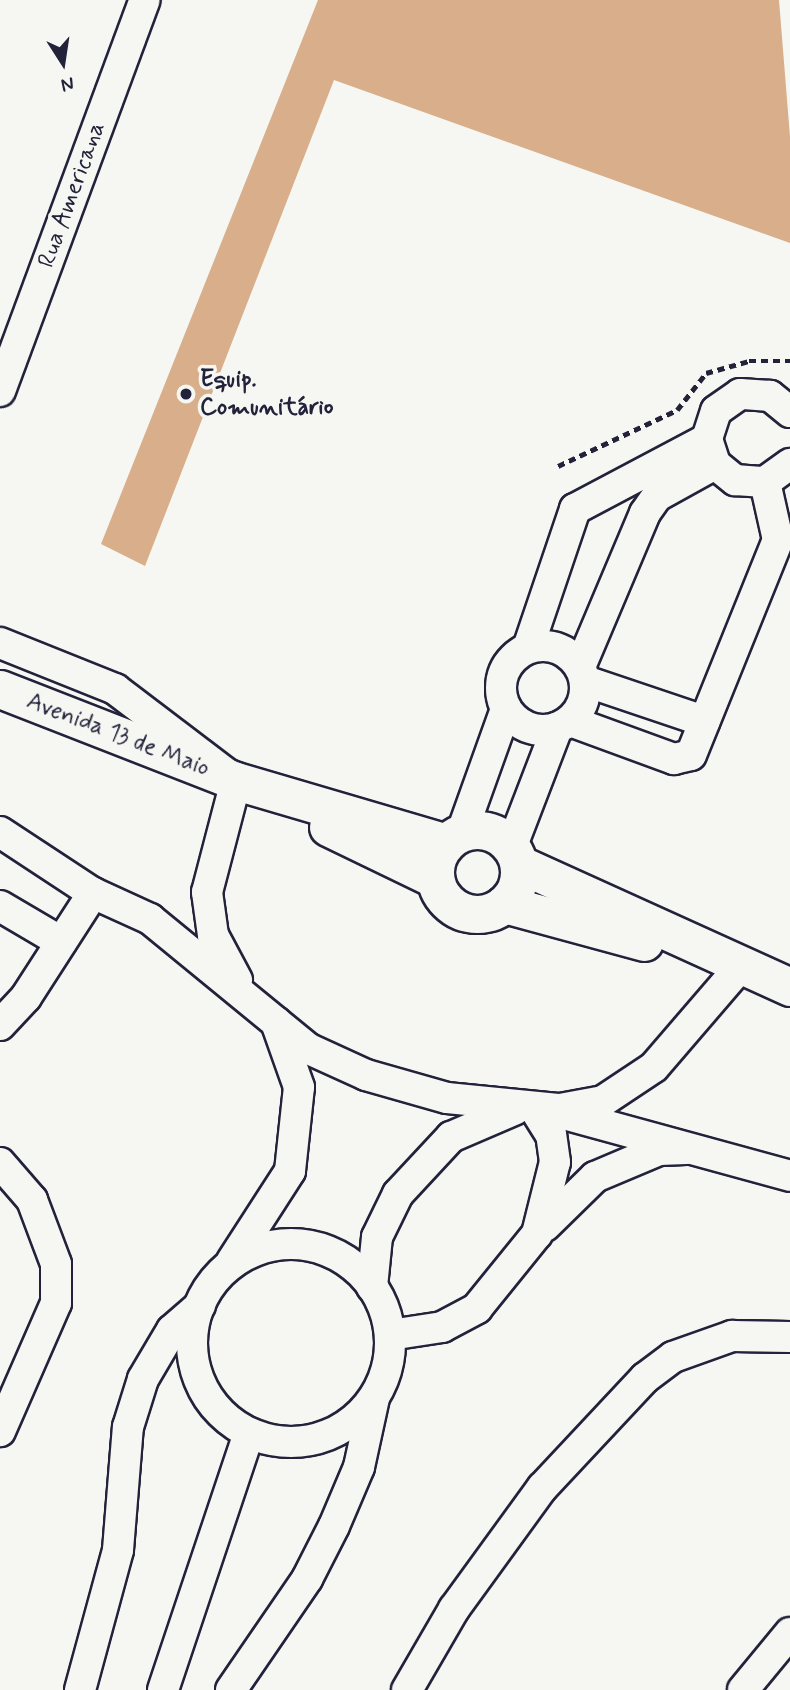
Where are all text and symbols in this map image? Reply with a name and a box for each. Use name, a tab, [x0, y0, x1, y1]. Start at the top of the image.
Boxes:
north arrow	[28, 28, 98, 98]
text: N	[59, 70, 76, 98]
street label: Rua Americana	[33, 120, 111, 270]
place label: Equip. Comunitário	[200, 366, 333, 422]
marker: Equip. Comunitário	[178, 386, 194, 402]
street label: Avenida 13 de Maio	[23, 687, 213, 783]

